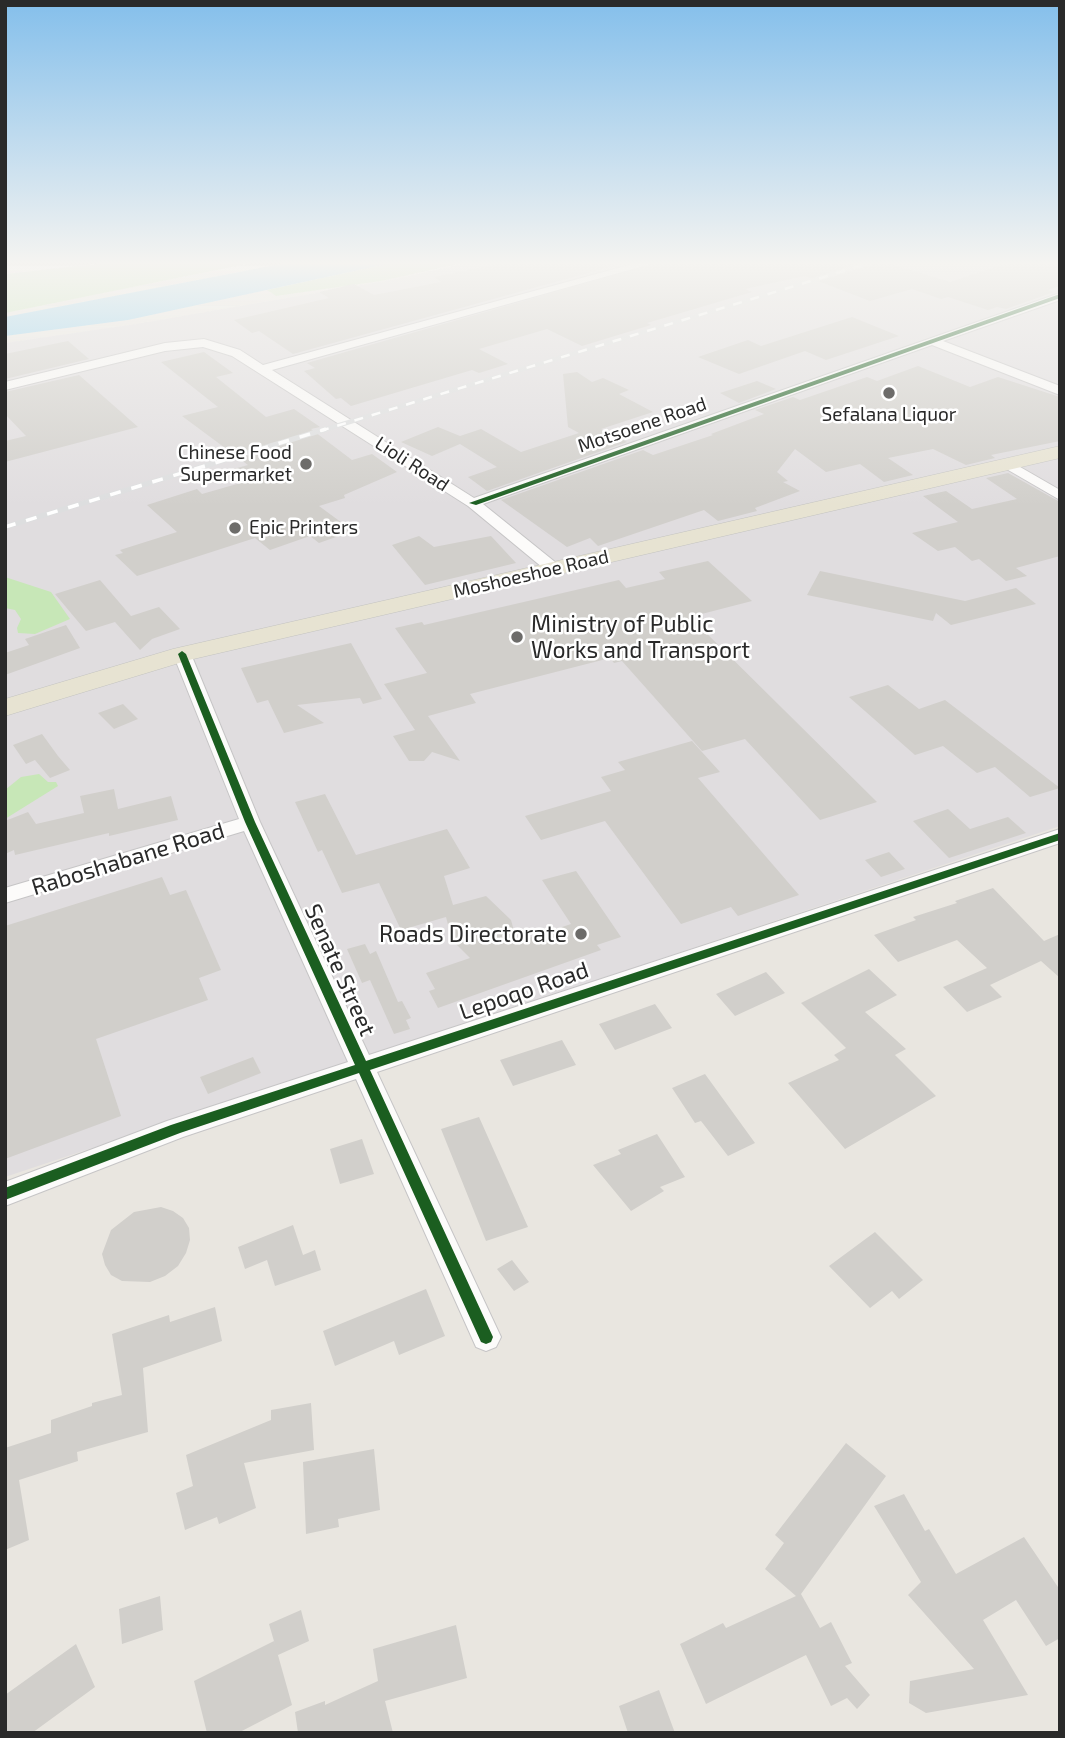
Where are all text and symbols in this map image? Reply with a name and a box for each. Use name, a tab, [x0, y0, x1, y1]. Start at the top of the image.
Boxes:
marker: Sefalana Liquor	[881, 385, 897, 401]
street label: Motsoene Road	[575, 392, 709, 458]
place label: Sefalana Liquor	[822, 404, 956, 426]
street label: Lioli Road	[371, 432, 453, 496]
place label: Chinese Food Supermarket	[178, 442, 292, 486]
marker: Chinese Food Supermarket	[298, 456, 314, 472]
place label: Epic Printers	[249, 517, 358, 539]
marker: Epic Printers	[227, 520, 243, 536]
street label: Moshoeshoe Road	[451, 545, 611, 603]
place label: Ministry of Public Works and Transport	[531, 610, 750, 664]
marker: Ministry of Public Works and Transport	[509, 629, 525, 645]
street label: Raboshabane Road	[28, 817, 228, 901]
street label: Senate Street	[299, 900, 381, 1040]
place label: Roads Directorate	[379, 920, 567, 948]
marker: Roads Directorate	[573, 926, 589, 942]
street label: Lepoqo Road	[456, 956, 592, 1026]

